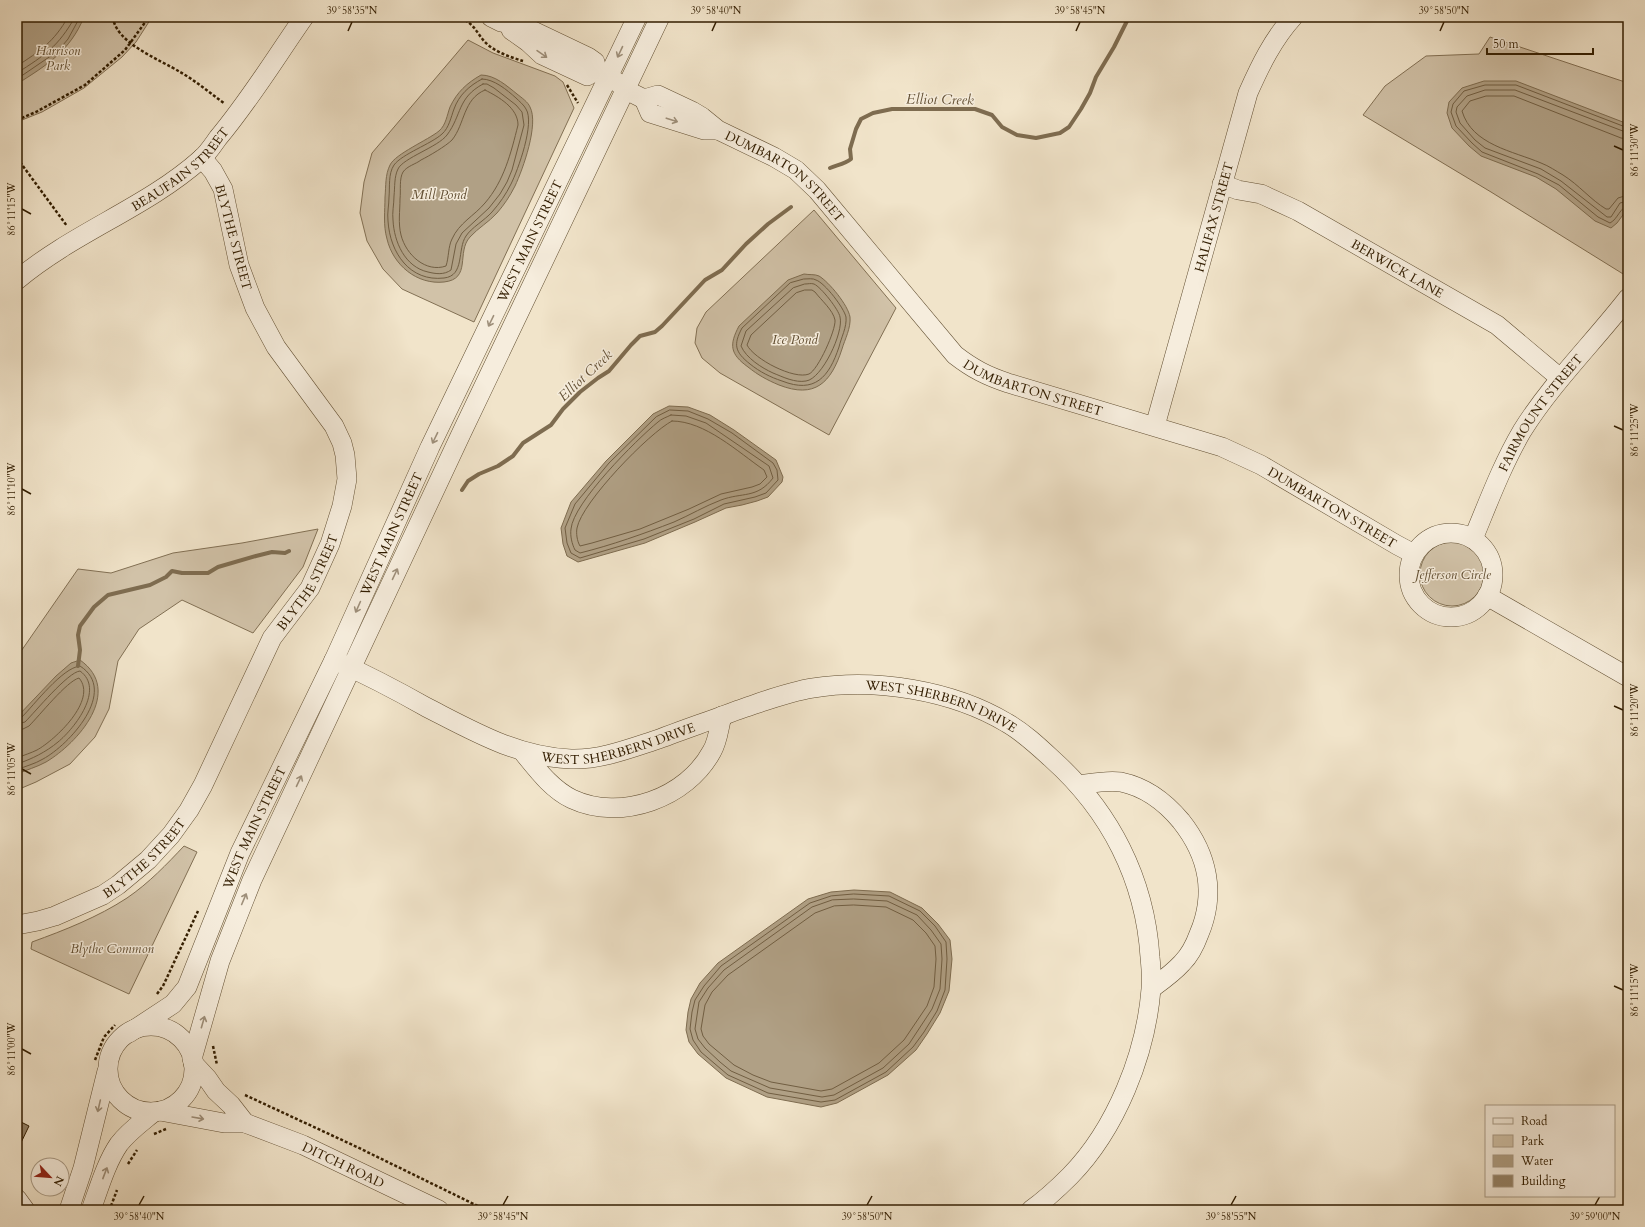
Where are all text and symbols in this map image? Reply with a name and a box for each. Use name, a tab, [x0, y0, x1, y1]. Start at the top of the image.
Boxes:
text: 39°58'35"N	[327, 4, 378, 18]
text: 39°58'40"N	[691, 4, 742, 18]
text: 39°58'45"N	[1055, 4, 1106, 18]
text: 39°58'50"N	[1419, 4, 1470, 18]
scale bar	[1487, 30, 1593, 56]
text: 50 m	[1493, 36, 1520, 52]
park label: Harrison Park	[36, 42, 81, 75]
one-way arrow	[616, 46, 623, 58]
one-way arrow	[537, 50, 548, 58]
water label: Elliot Creek	[906, 89, 974, 110]
one-way arrow	[666, 117, 679, 124]
text: 86°11'30"W	[1628, 122, 1642, 177]
street label: BEAUFAIN STREET	[128, 123, 234, 216]
street label: DUMBARTON STREET	[722, 127, 848, 227]
street label: HALIFAX STREET	[1190, 160, 1238, 274]
street label: WEST MAIN STREET	[493, 177, 567, 306]
text: 86°11'15"W	[5, 181, 19, 236]
street label: BLYTHE STREET	[210, 182, 256, 293]
water label: Mill Pond	[411, 185, 468, 204]
street label: BERWICK LANE	[1348, 235, 1447, 303]
one-way arrow	[487, 315, 494, 327]
water label: Ice Pond	[772, 330, 819, 349]
water label: Elliot Creek	[554, 345, 617, 405]
street label: FAIRMOUNT STREET	[1495, 350, 1588, 475]
street label: DUMBARTON STREET	[960, 356, 1105, 421]
text: 86°11'25"W	[1628, 402, 1642, 457]
one-way arrow	[431, 432, 438, 444]
text: 86°11'10"W	[5, 461, 19, 516]
street label: DUMBARTON STREET	[1264, 463, 1400, 553]
street label: WEST MAIN STREET	[356, 469, 428, 599]
street label: BLYTHE STREET	[273, 532, 343, 634]
park label: Jefferson Circle	[1412, 566, 1492, 584]
one-way arrow	[392, 569, 399, 581]
one-way arrow	[354, 601, 361, 613]
street label: WEST SHERBERN DRIVE	[864, 677, 1020, 737]
text: 86°11'20"W	[1628, 682, 1642, 737]
street label: WEST SHERBERN DRIVE	[539, 718, 698, 769]
text: 86°11'05"W	[5, 741, 19, 796]
street label: WEST MAIN STREET	[218, 763, 291, 892]
one-way arrow	[296, 775, 303, 787]
street label: BLYTHE STREET	[99, 815, 190, 903]
one-way arrow	[240, 893, 248, 905]
park label: Blythe Common	[70, 940, 154, 958]
text: 86°11'15"W	[1628, 962, 1642, 1017]
one-way arrow	[199, 1016, 207, 1029]
text: 86°11'00"W	[5, 1021, 19, 1076]
one-way arrow	[95, 1099, 103, 1112]
legend	[1485, 1105, 1615, 1197]
text: Road	[1521, 1113, 1548, 1129]
one-way arrow	[192, 1115, 205, 1123]
text: Park	[1521, 1133, 1545, 1149]
street label: DITCH ROAD	[299, 1138, 387, 1193]
text: Water	[1520, 1153, 1554, 1169]
north arrow	[30, 1157, 70, 1197]
one-way arrow	[102, 1167, 109, 1180]
text: Building	[1521, 1173, 1566, 1189]
text: N	[50, 1174, 67, 1189]
text: 39°58'40"N	[114, 1210, 165, 1224]
text: 39°58'45"N	[478, 1210, 529, 1224]
text: 39°58'50"N	[842, 1210, 893, 1224]
text: 39°58'55"N	[1206, 1210, 1257, 1224]
text: 39°59'00"N	[1570, 1210, 1621, 1224]

